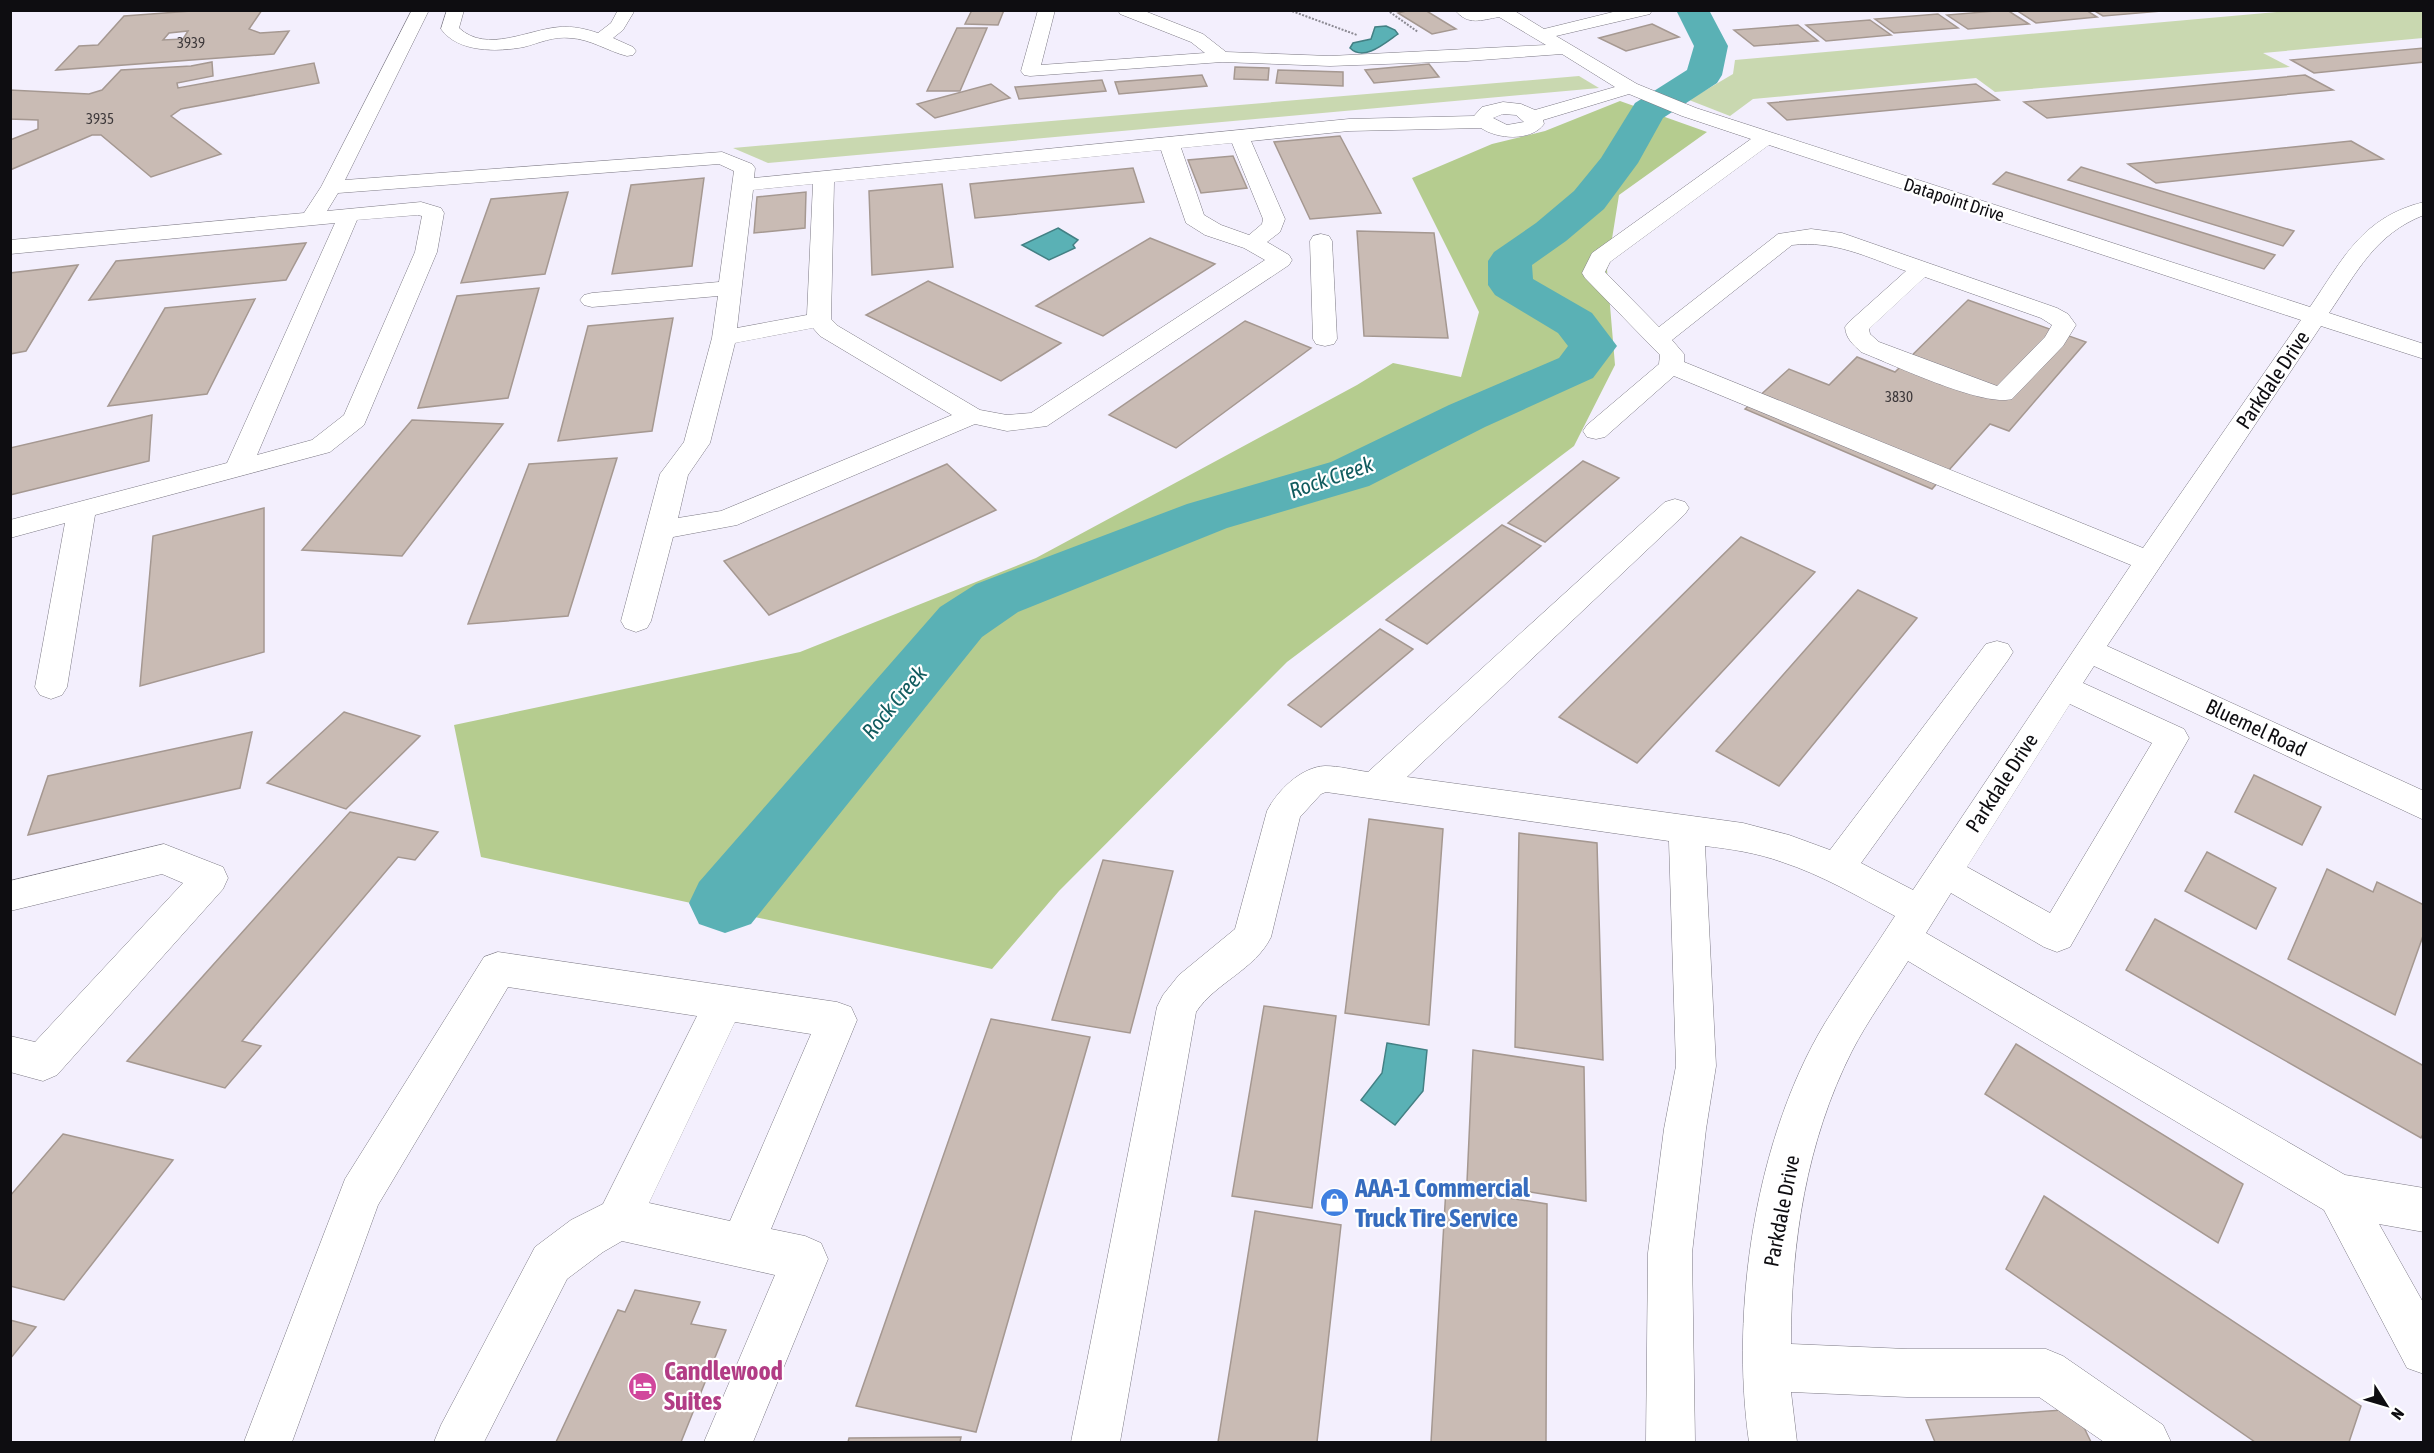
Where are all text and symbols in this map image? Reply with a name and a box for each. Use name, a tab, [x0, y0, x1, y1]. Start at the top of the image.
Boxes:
house number: 3939	[177, 34, 205, 51]
house number: 3935	[86, 110, 114, 127]
street label: Datapoint Drive	[1901, 173, 2007, 226]
street label: Parkdale Drive	[2231, 326, 2314, 433]
house number: 3830	[1885, 388, 1913, 405]
water label: Rock Creek	[1286, 450, 1377, 503]
water label: Rock Creek	[856, 660, 932, 744]
street label: Bluemel Road	[2202, 693, 2311, 761]
street label: Parkdale Drive	[1960, 729, 2042, 836]
street label: Parkdale Drive	[1758, 1153, 1804, 1269]
place label: AAA-1 Commercial Truck Tire Service	[1354, 1173, 1531, 1233]
shop icon: AAA-1 Commercial Truck Tire Service	[1318, 1187, 1350, 1219]
place label: Candlewood Suites	[664, 1356, 783, 1416]
hotel icon: Candlewood Suites	[627, 1370, 659, 1402]
north arrow	[2356, 1375, 2416, 1435]
text: N	[2388, 1405, 2408, 1423]

